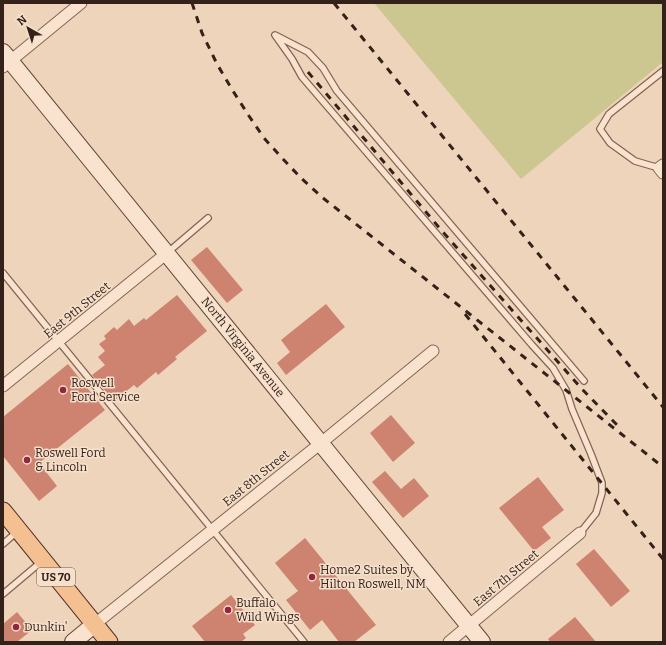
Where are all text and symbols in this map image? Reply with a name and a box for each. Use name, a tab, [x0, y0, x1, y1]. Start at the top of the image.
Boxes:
north arrow	[8, 8, 48, 48]
text: N	[15, 13, 30, 28]
street label: East 9th Street	[41, 279, 113, 341]
street label: North Virginia Avenue	[198, 294, 288, 400]
place label: Roswell Ford Service	[71, 376, 140, 404]
marker: Roswell Ford Service	[58, 385, 68, 395]
place label: Roswell Ford & Lincoln	[35, 446, 106, 474]
street label: East 8th Street	[220, 447, 293, 509]
marker: Roswell Ford & Lincoln	[22, 455, 32, 465]
street label: East 7th Street	[471, 546, 542, 609]
place label: Home2 Suites by Hilton Roswell, NM	[320, 563, 426, 591]
road number: US 70	[37, 568, 75, 586]
marker: Home2 Suites by Hilton Roswell, NM	[307, 572, 317, 582]
place label: Buffalo Wild Wings	[236, 596, 300, 624]
marker: Buffalo Wild Wings	[223, 605, 233, 615]
place label: Dunkin'	[24, 620, 67, 634]
marker: Dunkin'	[11, 622, 21, 632]

